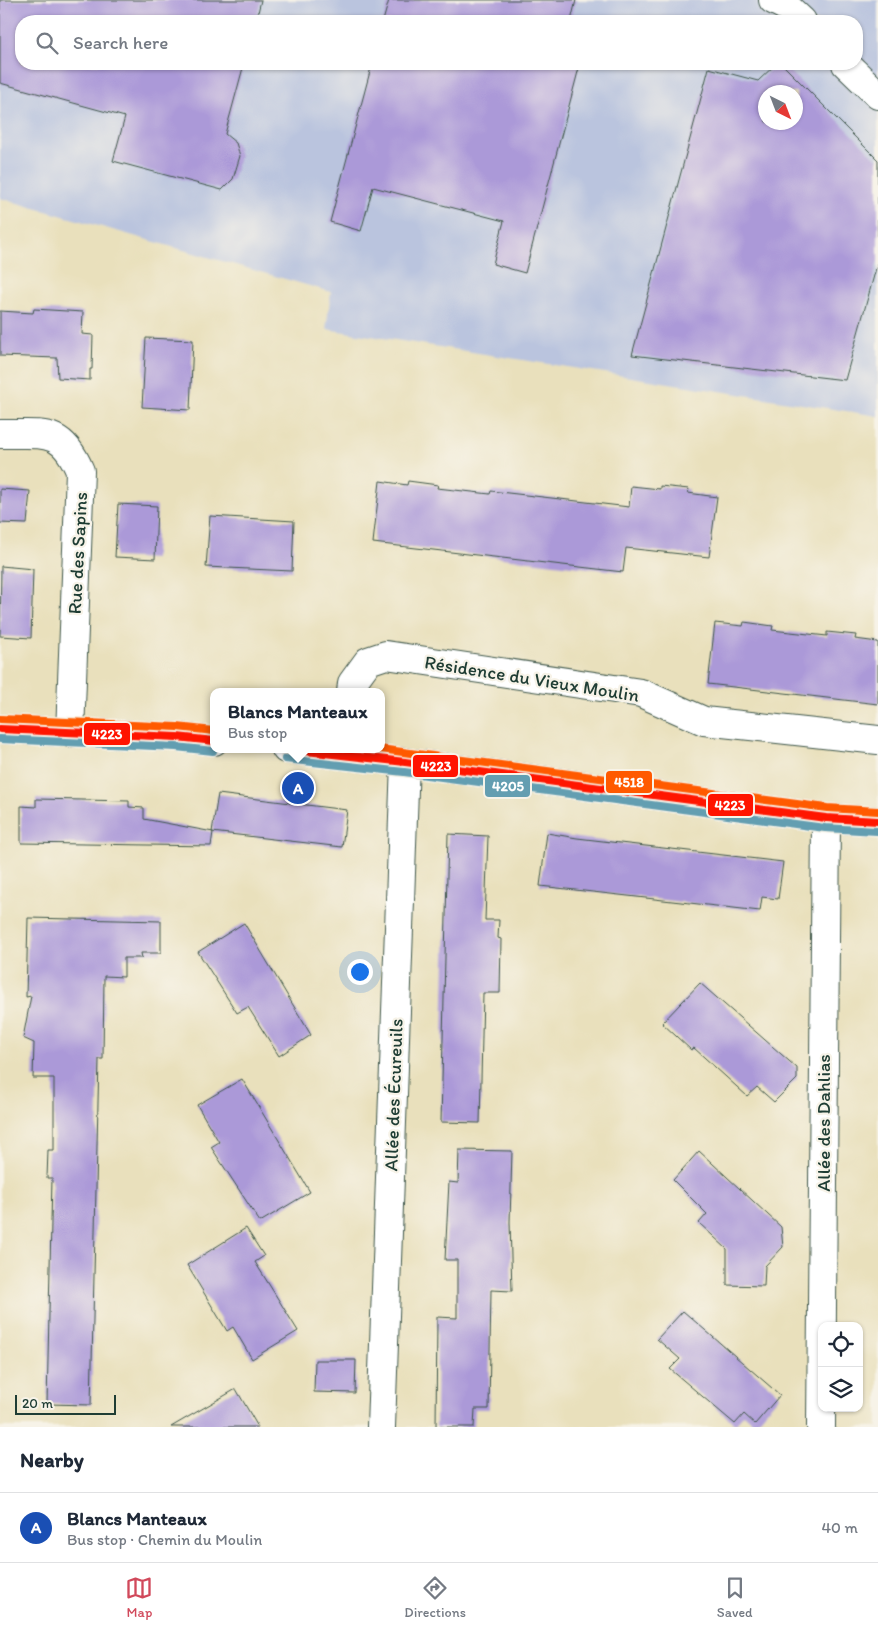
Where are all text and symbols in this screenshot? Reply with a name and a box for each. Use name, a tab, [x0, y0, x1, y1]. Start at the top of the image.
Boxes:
search box	[15, 15, 863, 70]
icon: search	[33, 29, 61, 57]
text: Search here	[73, 31, 168, 54]
north arrow	[758, 85, 803, 130]
street label: Rue des Sapins	[63, 491, 92, 615]
street label: Résidence du Vieux Moulin	[423, 650, 641, 707]
popup	[210, 688, 385, 753]
text: Blancs Manteaux	[228, 700, 367, 723]
line badge: 4223	[83, 722, 131, 746]
text: Bus stop	[228, 723, 287, 742]
text: 4223	[92, 726, 123, 743]
line badge: 4223	[412, 754, 459, 778]
text: 4223	[421, 758, 452, 775]
pin: A	[282, 769, 314, 807]
line badge: 4518	[605, 770, 653, 794]
line badge: 4205	[484, 774, 531, 798]
text: 4518	[614, 774, 644, 791]
text: 4205	[492, 778, 525, 795]
line badge: 4223	[707, 793, 754, 817]
text: 4223	[715, 797, 746, 814]
your location	[347, 959, 373, 985]
street label: Allée des Écureuils	[379, 1018, 408, 1172]
street label: Allée des Dahlias	[812, 1054, 835, 1192]
map controls	[818, 1322, 863, 1412]
button: locate	[818, 1322, 863, 1367]
button: layers	[818, 1367, 863, 1412]
scale bar	[15, 1392, 116, 1415]
text: 20 m	[22, 1395, 53, 1412]
text: Nearby	[20, 1447, 84, 1472]
text: Blancs Manteaux	[67, 1507, 207, 1530]
text: A	[31, 1518, 41, 1537]
text: 40 m	[821, 1518, 858, 1537]
text: Bus stop · Chemin du Moulin	[67, 1530, 262, 1549]
tab: Map	[125, 1574, 153, 1621]
tab: Directions	[404, 1574, 466, 1621]
tab: Saved	[717, 1574, 753, 1621]

